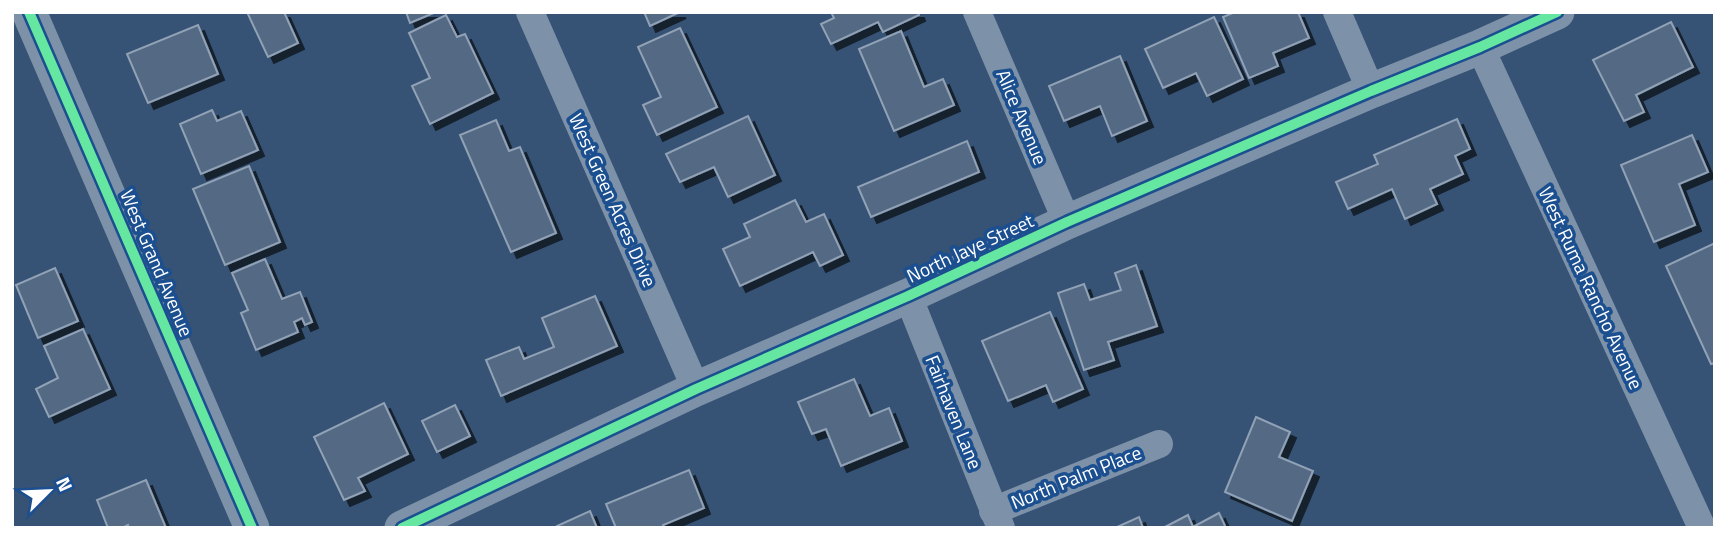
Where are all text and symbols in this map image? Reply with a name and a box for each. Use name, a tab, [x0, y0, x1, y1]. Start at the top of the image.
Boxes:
street label: Alice Avenue	[989, 65, 1056, 169]
street label: West Green Acres Drive	[562, 108, 665, 291]
street label: West Ruma Rancho Avenue	[1532, 182, 1651, 394]
street label: West Grand Avenue	[113, 185, 202, 341]
street label: North Jaye Street	[902, 205, 1038, 290]
street label: Fairhaven Lane	[918, 350, 991, 473]
street label: North Palm Place	[1006, 437, 1145, 516]
north arrow	[14, 456, 84, 526]
text: N	[49, 472, 81, 496]

